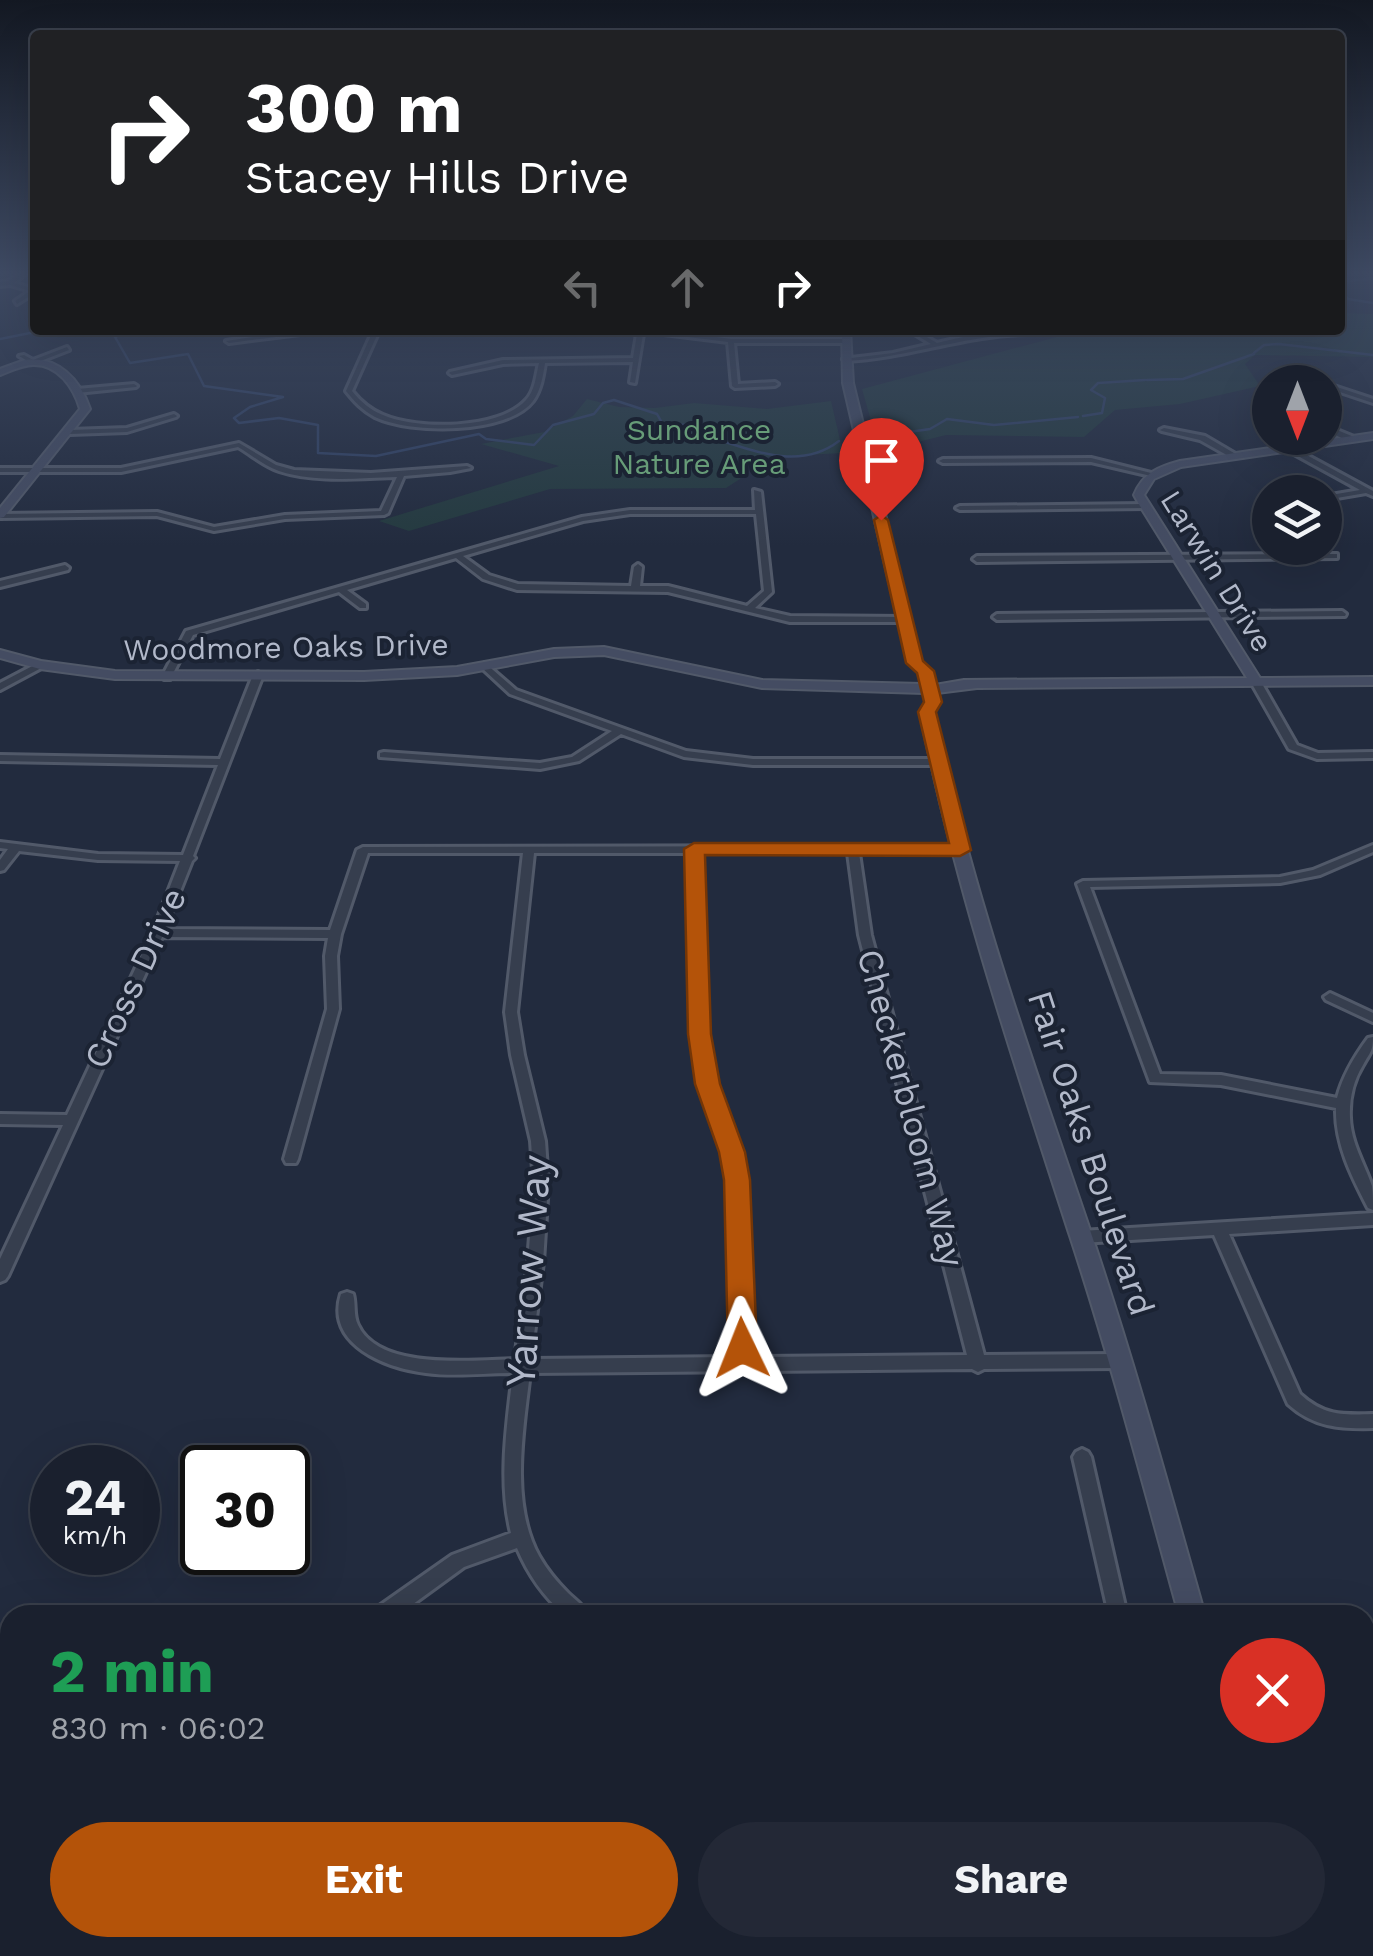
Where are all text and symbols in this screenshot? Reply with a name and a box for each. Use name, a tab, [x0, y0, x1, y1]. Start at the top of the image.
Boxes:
text: 300 m	[245, 67, 463, 149]
icon: right	[80, 70, 210, 200]
text: Stacey Hills Drive	[245, 151, 629, 204]
icon: left	[555, 260, 610, 315]
icon: ahead	[660, 260, 715, 315]
icon: right	[765, 260, 820, 315]
north arrow	[1252, 365, 1342, 455]
map controls	[1252, 365, 1342, 565]
park label: Sundance Nature Area	[612, 412, 786, 481]
pin	[839, 418, 924, 521]
icon: arrive	[854, 433, 909, 488]
button: layers	[1252, 475, 1342, 565]
street label: Larwin Drive	[1154, 484, 1280, 658]
street label: Woodmore Oaks Drive	[123, 627, 449, 667]
street label: Cross Drive	[75, 881, 195, 1075]
street label: Checkerbloom Way	[848, 944, 974, 1272]
street label: Fair Oaks Boulevard	[1019, 985, 1163, 1321]
street label: Yarrow Way	[495, 1153, 561, 1389]
position arrow	[690, 1296, 794, 1400]
speed limit sign: 30	[180, 1445, 310, 1575]
text: 24	[64, 1468, 126, 1527]
text: km/h	[63, 1521, 127, 1550]
text: 2 min	[50, 1636, 214, 1707]
button: close	[1220, 1638, 1325, 1743]
text: 830 m · 06:02	[50, 1709, 266, 1747]
button: Exit	[50, 1822, 678, 1937]
button: Share	[698, 1822, 1325, 1937]

